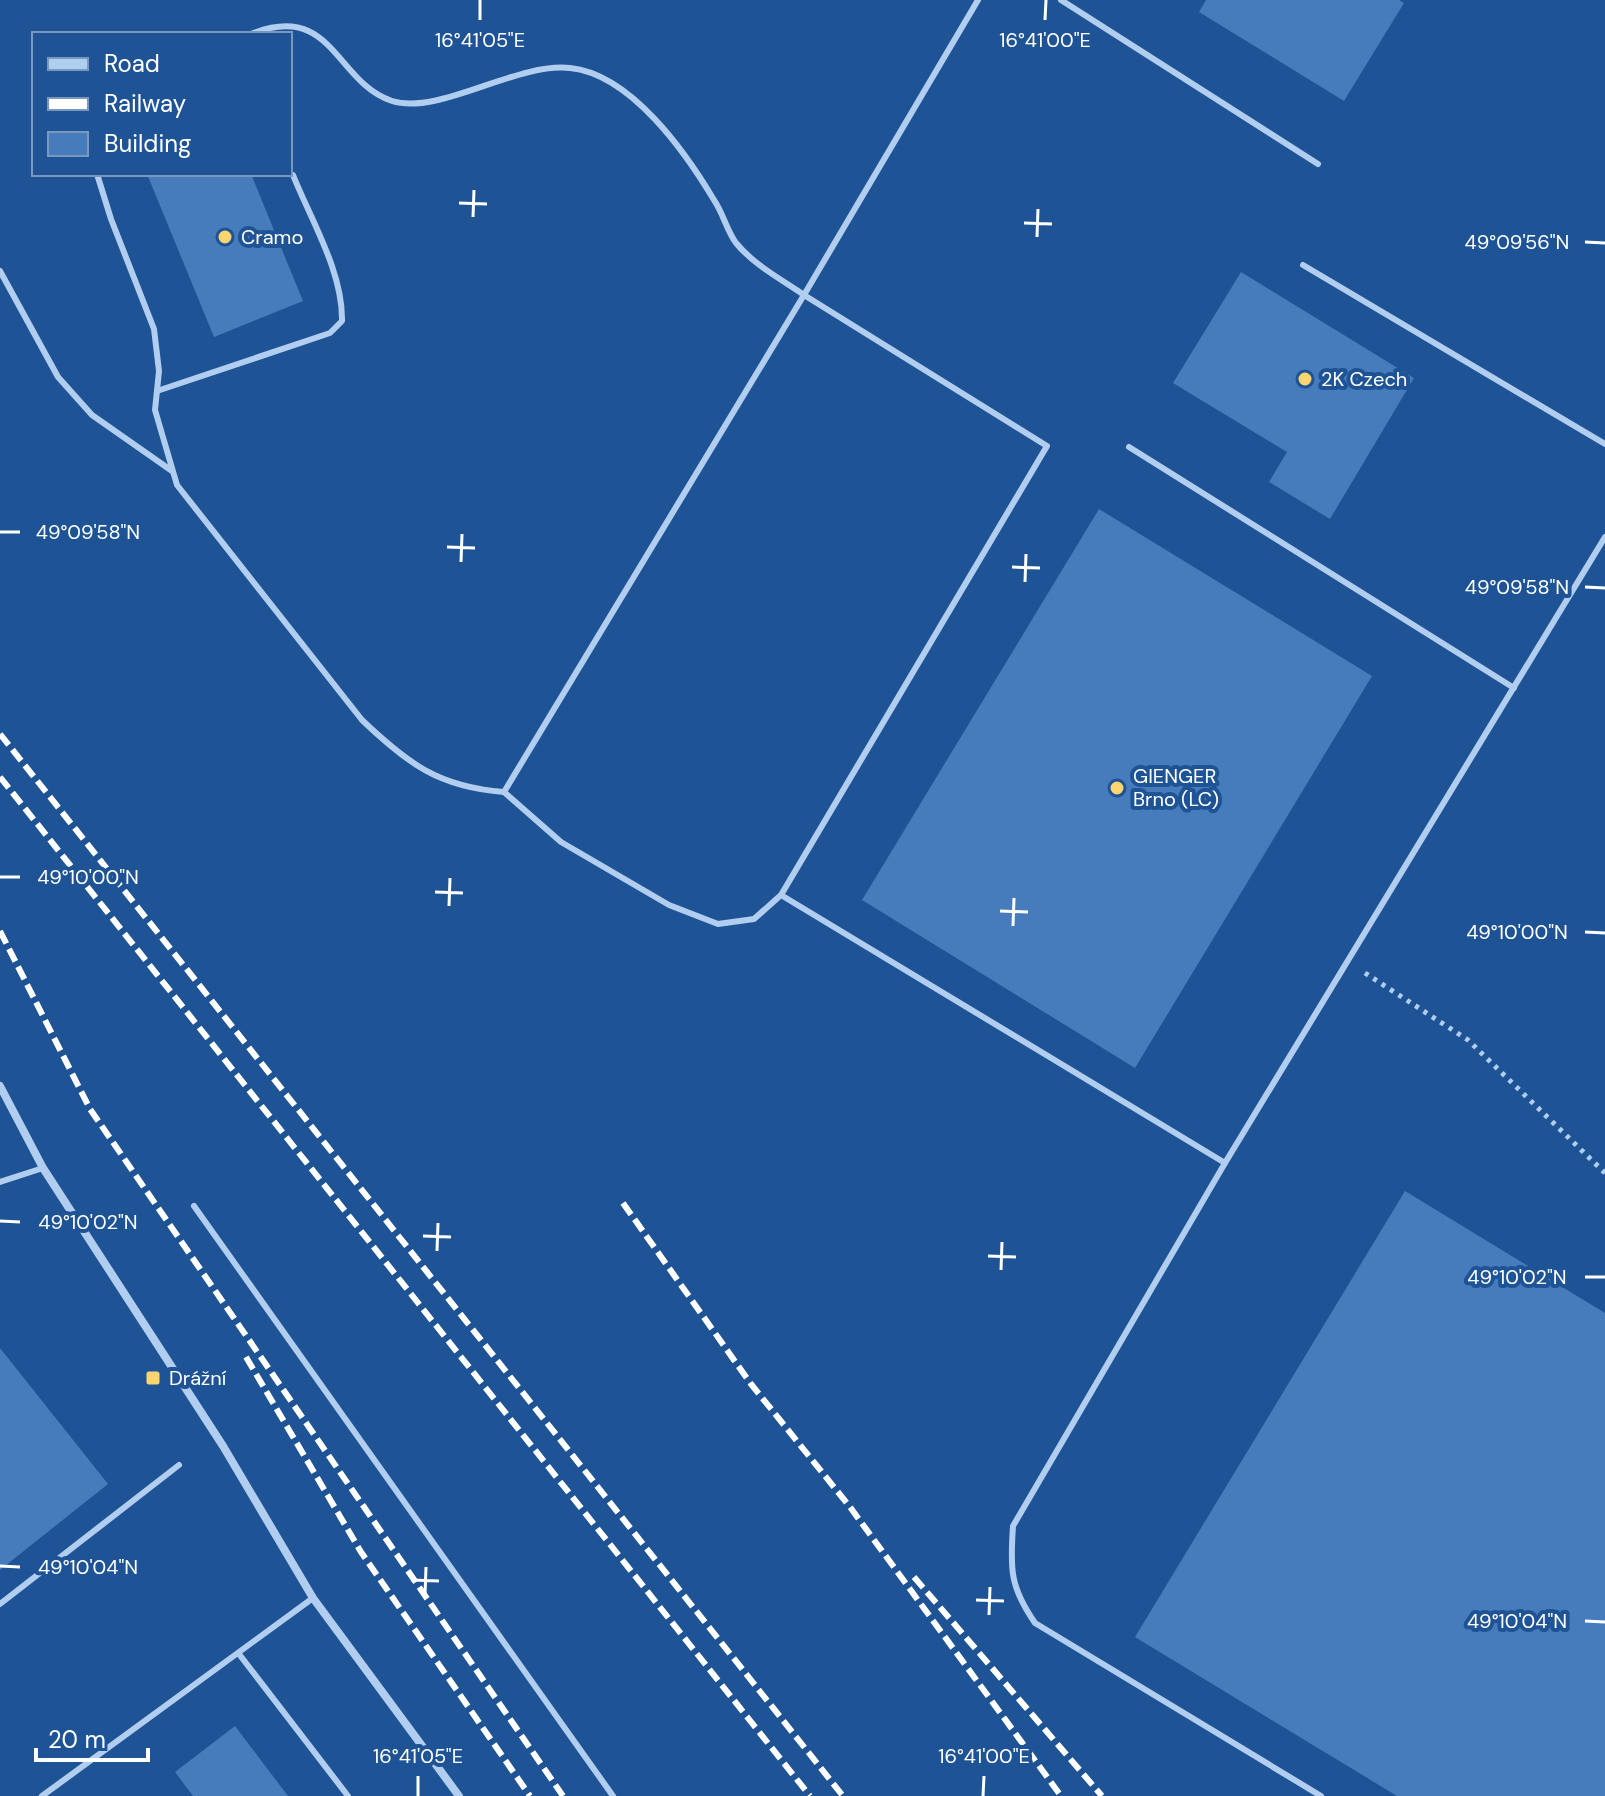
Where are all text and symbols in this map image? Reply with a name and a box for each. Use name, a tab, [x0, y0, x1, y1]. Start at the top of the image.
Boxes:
text: 16°41'05"E	[435, 27, 525, 53]
text: 16°41'00"E	[999, 27, 1091, 53]
legend	[32, 32, 292, 176]
text: Road	[104, 48, 160, 79]
text: Railway	[104, 88, 186, 119]
text: Building	[104, 128, 191, 159]
place label: Cramo	[241, 224, 303, 250]
marker: Cramo	[216, 228, 234, 246]
text: 49°09'56"N	[1465, 229, 1569, 255]
place label: 2K Czech	[1321, 366, 1407, 392]
marker: 2K Czech	[1296, 370, 1314, 388]
text: 49°09'58"N	[36, 519, 140, 545]
text: 49°09'58"N	[1465, 574, 1569, 600]
place label: GIENGER Brno (LC)	[1133, 763, 1219, 812]
marker: GIENGER Brno (LC)	[1108, 779, 1126, 797]
text: 49°10'00"N	[37, 864, 139, 890]
text: 49°10'00"N	[1466, 919, 1568, 945]
text: 49°10'02"N	[38, 1209, 138, 1235]
text: 49°10'02"N	[1467, 1264, 1567, 1290]
place label: Drážní	[169, 1365, 227, 1391]
marker: Drážní	[144, 1369, 162, 1387]
text: 49°10'04"N	[38, 1554, 138, 1580]
text: 49°10'04"N	[1467, 1608, 1567, 1634]
scale bar	[36, 1712, 148, 1762]
text: 20 m	[48, 1724, 106, 1755]
text: 16°41'05"E	[373, 1743, 463, 1769]
text: 16°41'00"E	[938, 1743, 1030, 1769]

